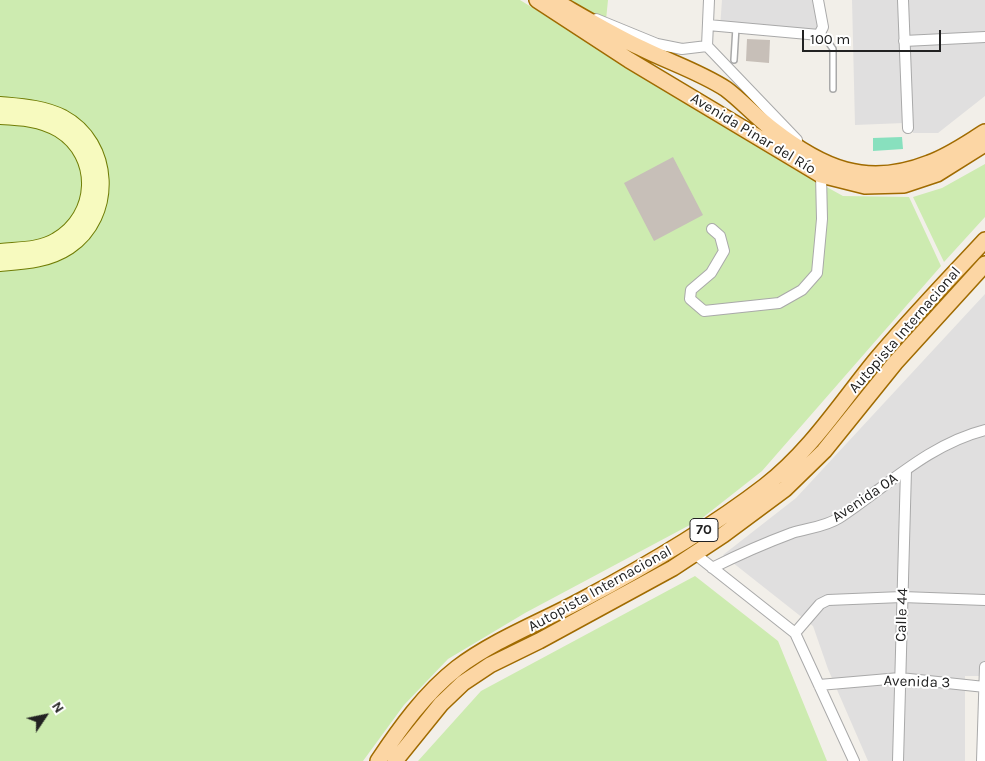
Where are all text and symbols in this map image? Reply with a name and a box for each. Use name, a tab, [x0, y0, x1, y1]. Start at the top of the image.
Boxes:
scale bar	[805, 20, 944, 52]
text: 100 m	[810, 30, 850, 48]
street label: Avenida Pinar del Río	[687, 89, 819, 179]
street label: Autopista Internacional	[845, 263, 965, 397]
street label: Avenida 0A	[829, 469, 901, 527]
road number: 70	[690, 518, 718, 542]
street label: Autopista Internacional	[525, 542, 675, 636]
street label: Calle 44	[892, 588, 912, 642]
street label: Avenida 3	[883, 672, 951, 692]
north arrow	[20, 691, 70, 741]
text: N	[48, 698, 68, 716]

